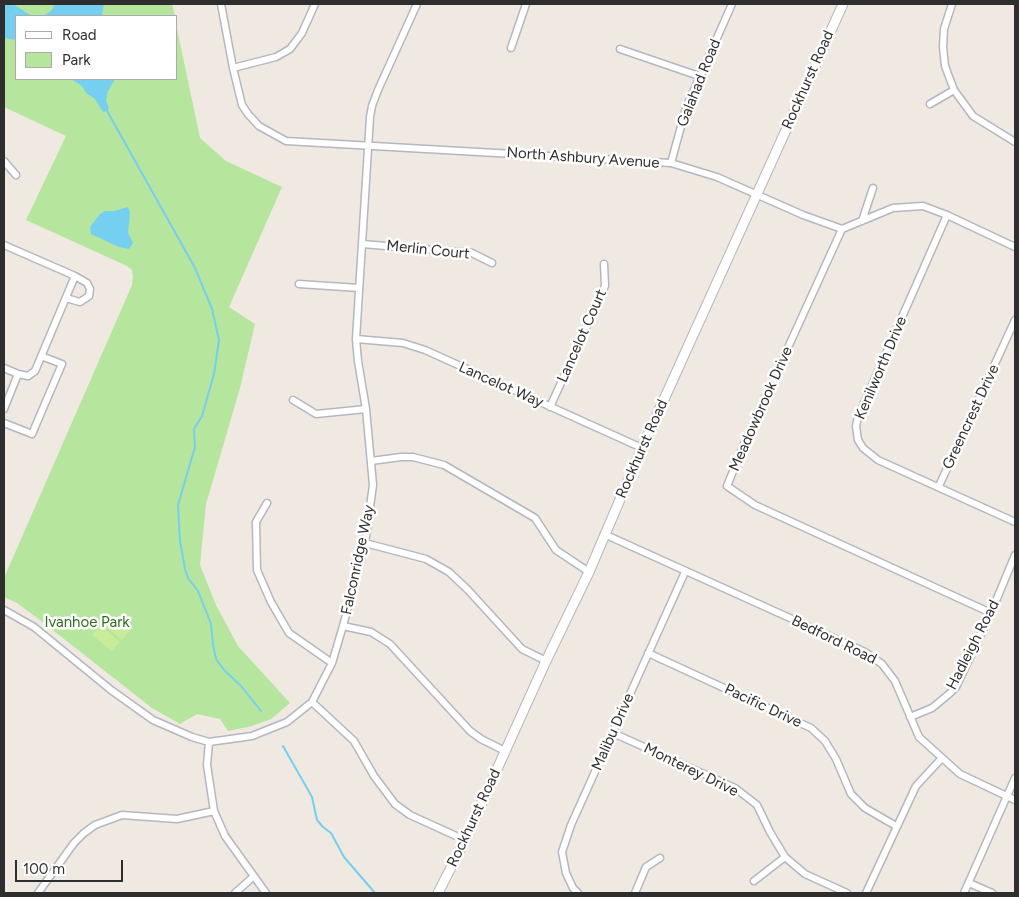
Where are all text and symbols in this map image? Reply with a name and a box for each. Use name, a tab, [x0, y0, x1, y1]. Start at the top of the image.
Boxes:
legend	[15, 15, 178, 80]
text: Road	[62, 26, 97, 44]
street label: Rockhurst Road	[778, 28, 838, 132]
street label: Galahad Road	[673, 36, 725, 130]
text: Park	[62, 51, 91, 69]
street label: North Ashbury Avenue	[506, 144, 660, 172]
street label: Merlin Court	[386, 237, 470, 263]
street label: Lancelot Court	[553, 287, 611, 385]
street label: Kenilworth Drive	[851, 314, 911, 422]
street label: Meadowbrook Drive	[725, 344, 797, 474]
street label: Lancelot Way	[456, 358, 546, 412]
street label: Greencrest Drive	[939, 362, 1003, 472]
street label: Rockhurst Road	[612, 397, 672, 501]
street label: Falconridge Way	[338, 504, 378, 616]
street label: Hadleigh Road	[943, 597, 1003, 693]
street label: Bedford Road	[789, 612, 879, 668]
park label: Ivanhoe Park	[44, 614, 130, 632]
street label: Pacific Drive	[721, 680, 805, 732]
street label: Malibu Drive	[588, 691, 638, 773]
street label: Monterey Drive	[641, 739, 741, 801]
street label: Rockhurst Road	[443, 766, 505, 870]
scale bar	[18, 850, 125, 882]
text: 100 m	[23, 860, 65, 878]

